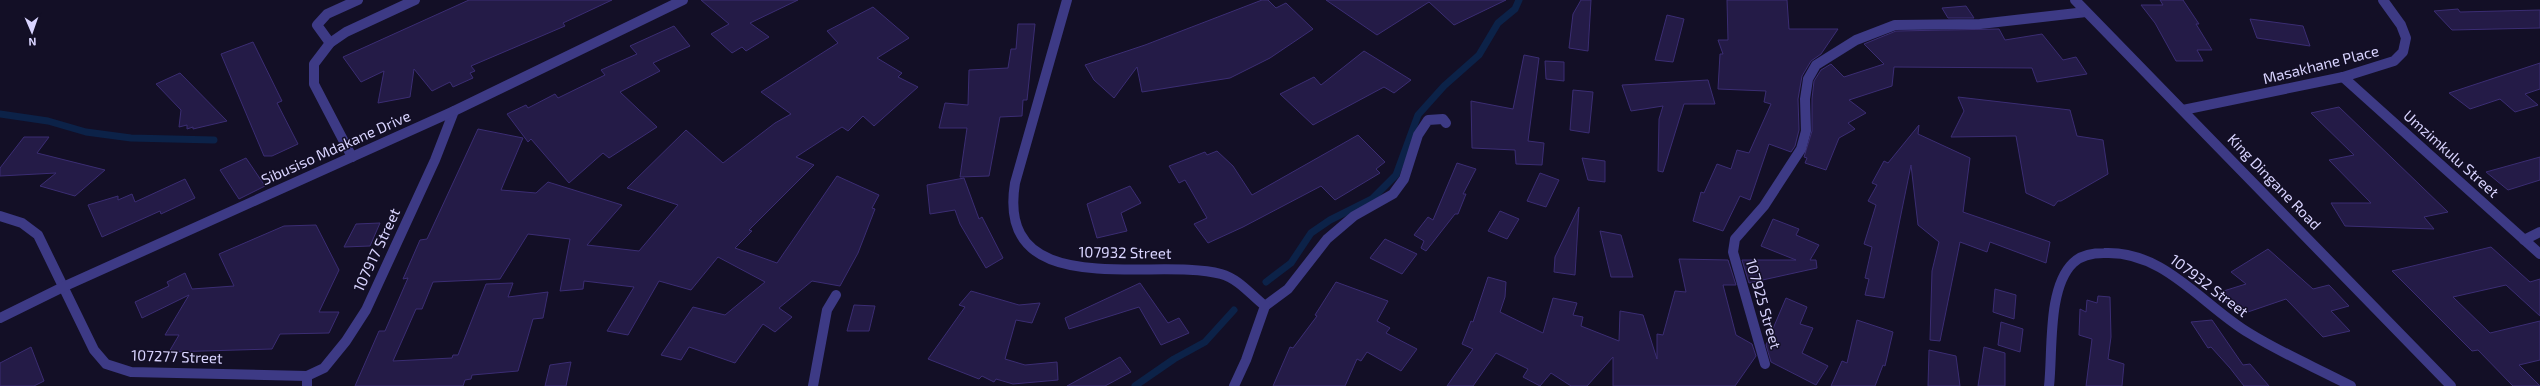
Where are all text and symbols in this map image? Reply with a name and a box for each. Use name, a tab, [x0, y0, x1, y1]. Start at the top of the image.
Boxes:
north arrow	[12, 12, 52, 52]
text: N	[28, 36, 37, 49]
street label: Masakhane Place	[2261, 41, 2381, 87]
street label: Sibusiso Mdakane Drive	[258, 106, 413, 188]
street label: Umzimkulu Street	[2400, 106, 2503, 201]
street label: King Dingane Road	[2224, 130, 2325, 233]
street label: 107917 Street	[349, 205, 403, 294]
street label: 107932 Street	[1078, 242, 1172, 262]
street label: 107932 Street	[2167, 250, 2252, 321]
street label: 107925 Street	[1743, 257, 1785, 351]
street label: 107277 Street	[131, 345, 223, 367]

